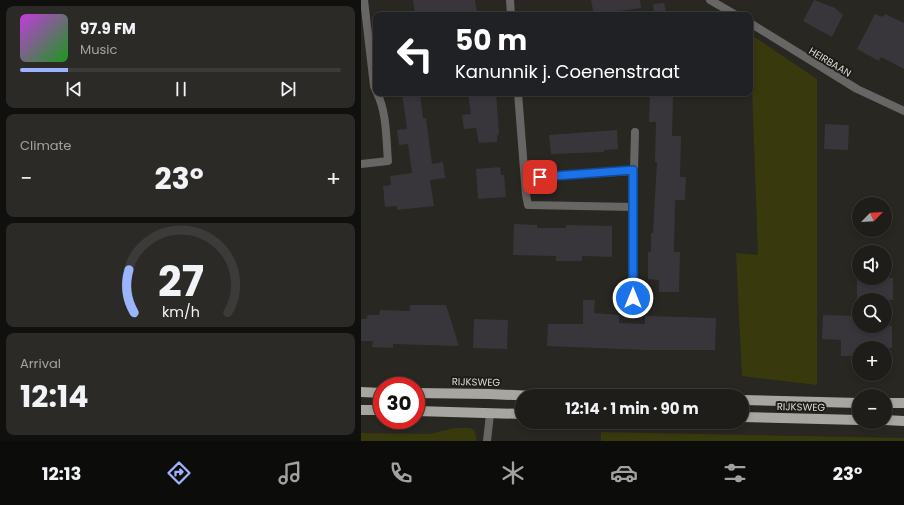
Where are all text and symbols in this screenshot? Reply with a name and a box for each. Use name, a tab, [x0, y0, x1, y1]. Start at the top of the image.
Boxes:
text: 97.9 FM	[80, 18, 136, 39]
text: 50 m	[455, 21, 527, 60]
icon: left	[389, 28, 441, 80]
text: Music	[80, 40, 117, 59]
street label: HEIRBAAN	[806, 43, 854, 81]
text: Kanunnik j. Coenenstraat	[455, 59, 680, 84]
icon: previous	[63, 78, 85, 100]
icon: pause	[170, 78, 192, 100]
icon: next	[277, 78, 299, 100]
text: Climate	[20, 136, 71, 155]
text: 23°	[154, 157, 204, 200]
pin	[523, 160, 557, 194]
text: −	[20, 163, 32, 194]
text: +	[326, 163, 341, 194]
icon: arrive	[529, 166, 551, 188]
north arrow	[852, 197, 892, 237]
map controls	[852, 197, 892, 429]
button: sound	[852, 245, 892, 285]
text: 27	[157, 251, 204, 310]
position arrow	[612, 277, 654, 319]
button: search	[852, 293, 892, 333]
text: km/h	[161, 301, 200, 321]
button: +	[852, 341, 892, 381]
text: Arrival	[20, 354, 61, 373]
street label: RIJKSWEG	[452, 374, 501, 390]
text: 12:14	[20, 375, 89, 418]
speed limit sign: 30	[373, 377, 425, 429]
button: −	[852, 389, 892, 429]
text: 12:14 · 1 min · 90 m	[565, 398, 699, 419]
street label: RIJKSWEG	[777, 399, 826, 415]
icon: directions	[165, 459, 193, 487]
icon: music	[276, 459, 304, 487]
icon: phone	[387, 459, 415, 487]
icon: climate	[499, 459, 527, 487]
icon: car	[610, 459, 638, 487]
icon: filters	[721, 459, 749, 487]
text: 12:13	[42, 461, 81, 486]
text: 23°	[833, 461, 862, 486]

